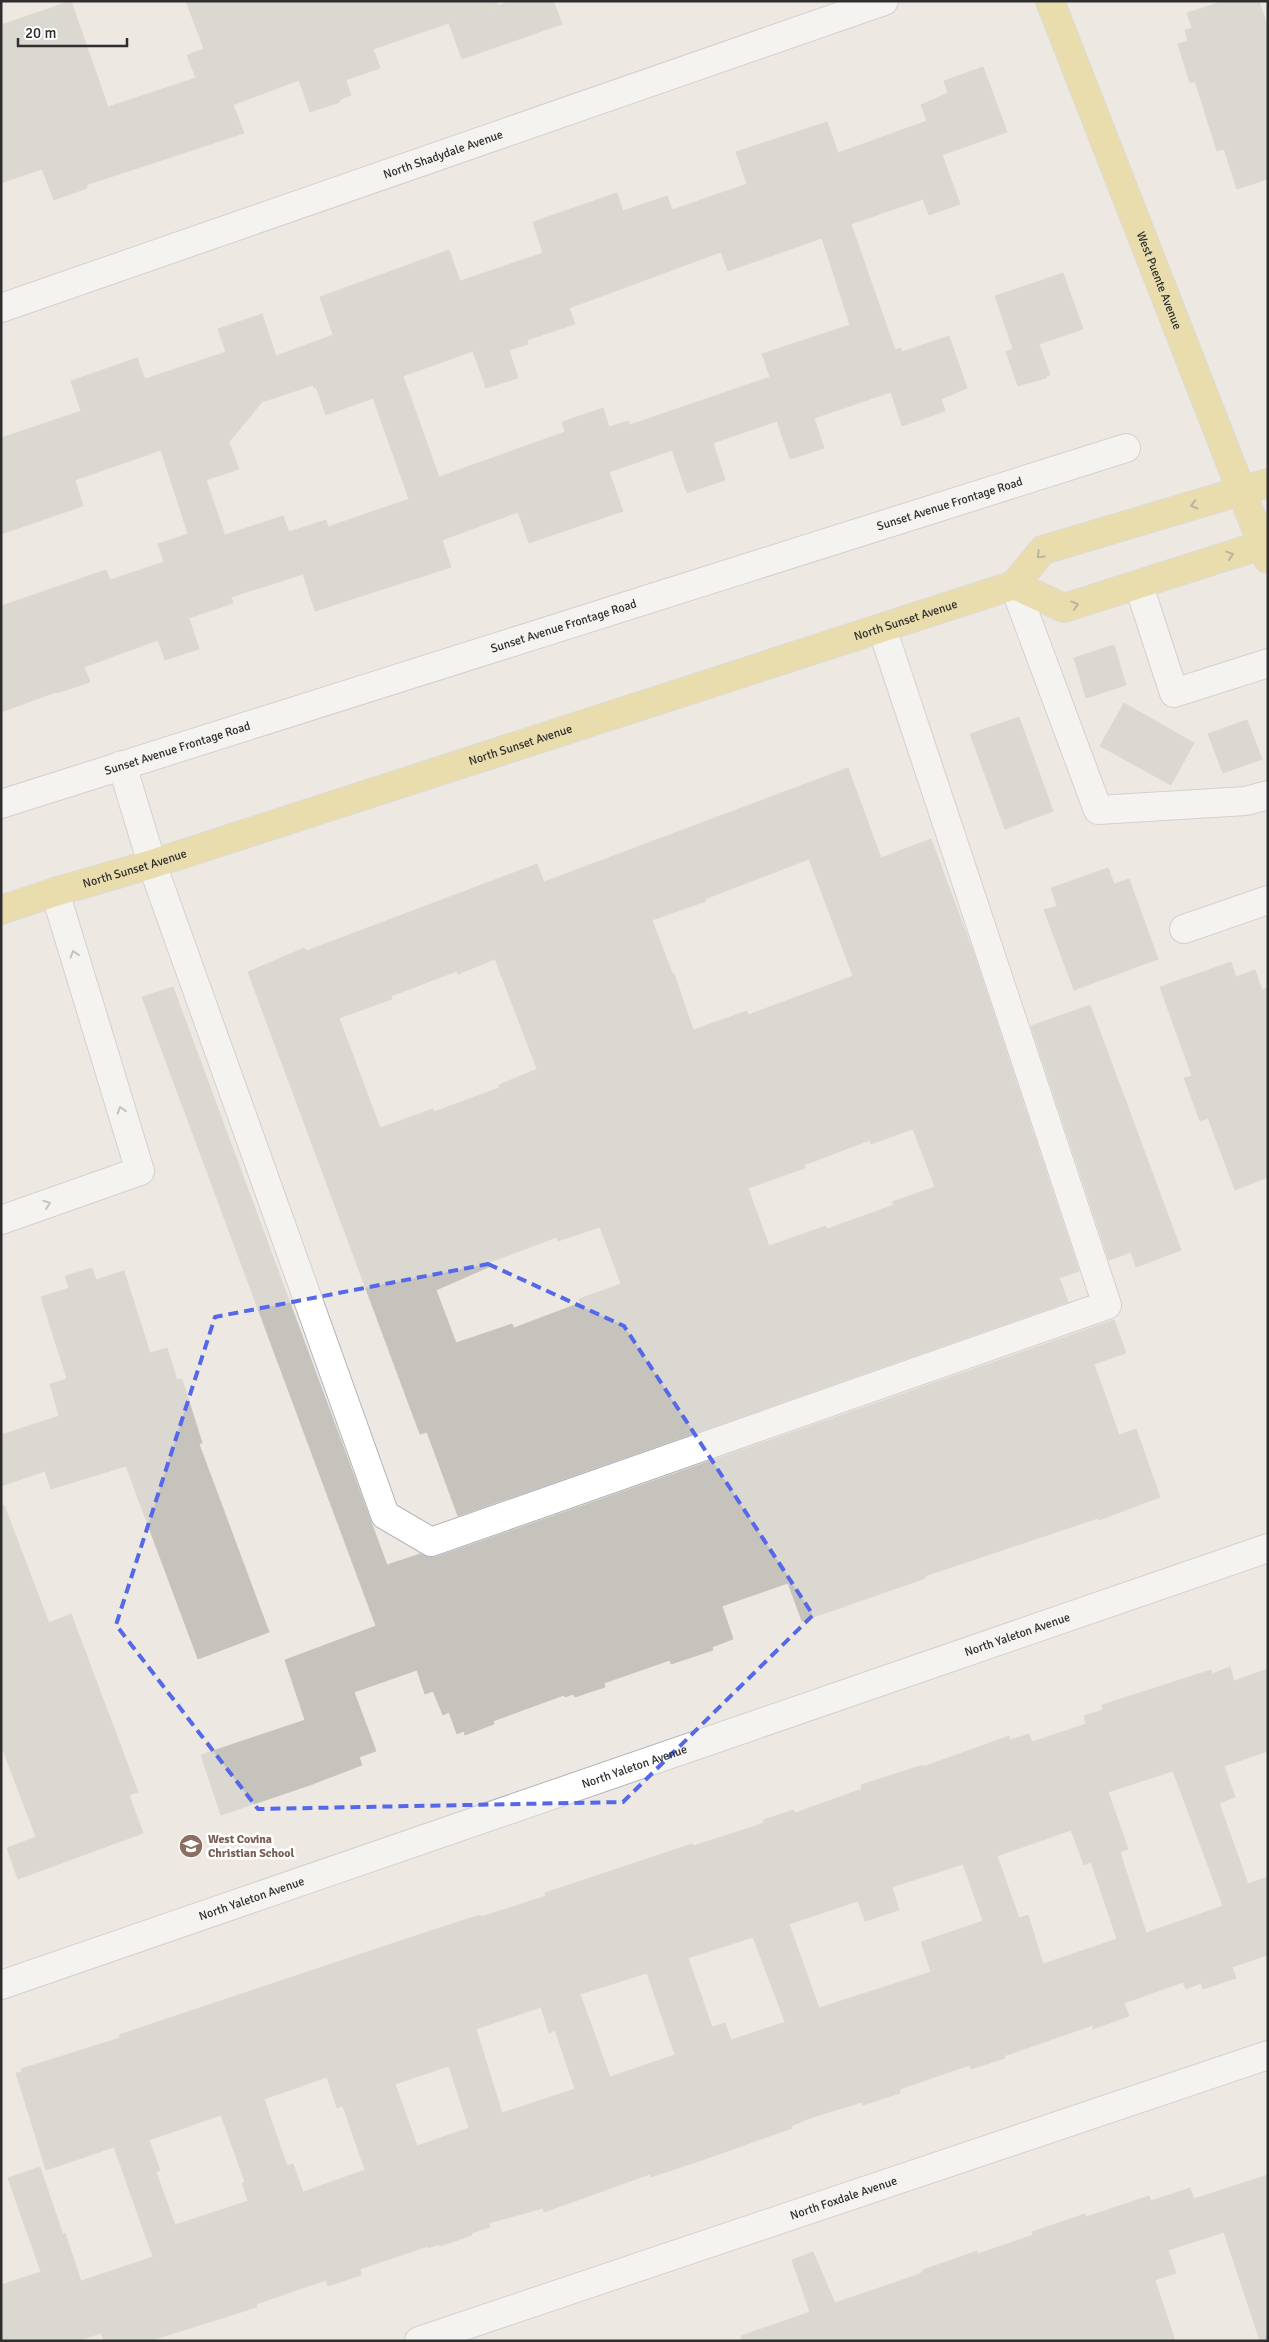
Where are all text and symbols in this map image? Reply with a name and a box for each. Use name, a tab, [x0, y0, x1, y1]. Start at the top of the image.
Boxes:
scale bar	[18, 15, 126, 47]
text: 20 m	[25, 24, 56, 42]
street label: North Shadydale Avenue	[381, 127, 505, 182]
street label: West Puente Avenue	[1133, 229, 1185, 332]
street label: Sunset Avenue Frontage Road	[875, 474, 1024, 534]
one-way arrow	[1190, 499, 1198, 510]
one-way arrow	[1037, 549, 1046, 558]
one-way arrow	[1225, 551, 1233, 561]
street label: Sunset Avenue Frontage Road	[489, 596, 638, 656]
street label: North Sunset Avenue	[852, 596, 959, 644]
one-way arrow	[1070, 600, 1079, 610]
street label: Sunset Avenue Frontage Road	[103, 718, 252, 778]
street label: North Sunset Avenue	[467, 721, 574, 769]
street label: North Sunset Avenue	[81, 846, 189, 891]
one-way arrow	[69, 950, 79, 959]
one-way arrow	[117, 1106, 127, 1114]
one-way arrow	[42, 1200, 51, 1210]
street label: North Yaleton Avenue	[963, 1609, 1072, 1660]
street label: North Yaleton Avenue	[580, 1741, 689, 1792]
place label: West Covina Christian School	[208, 1832, 295, 1861]
school or university icon: West Covina Christian School	[178, 1833, 204, 1859]
street label: North Yaleton Avenue	[197, 1873, 306, 1924]
street label: North Foxdale Avenue	[788, 2173, 899, 2223]

